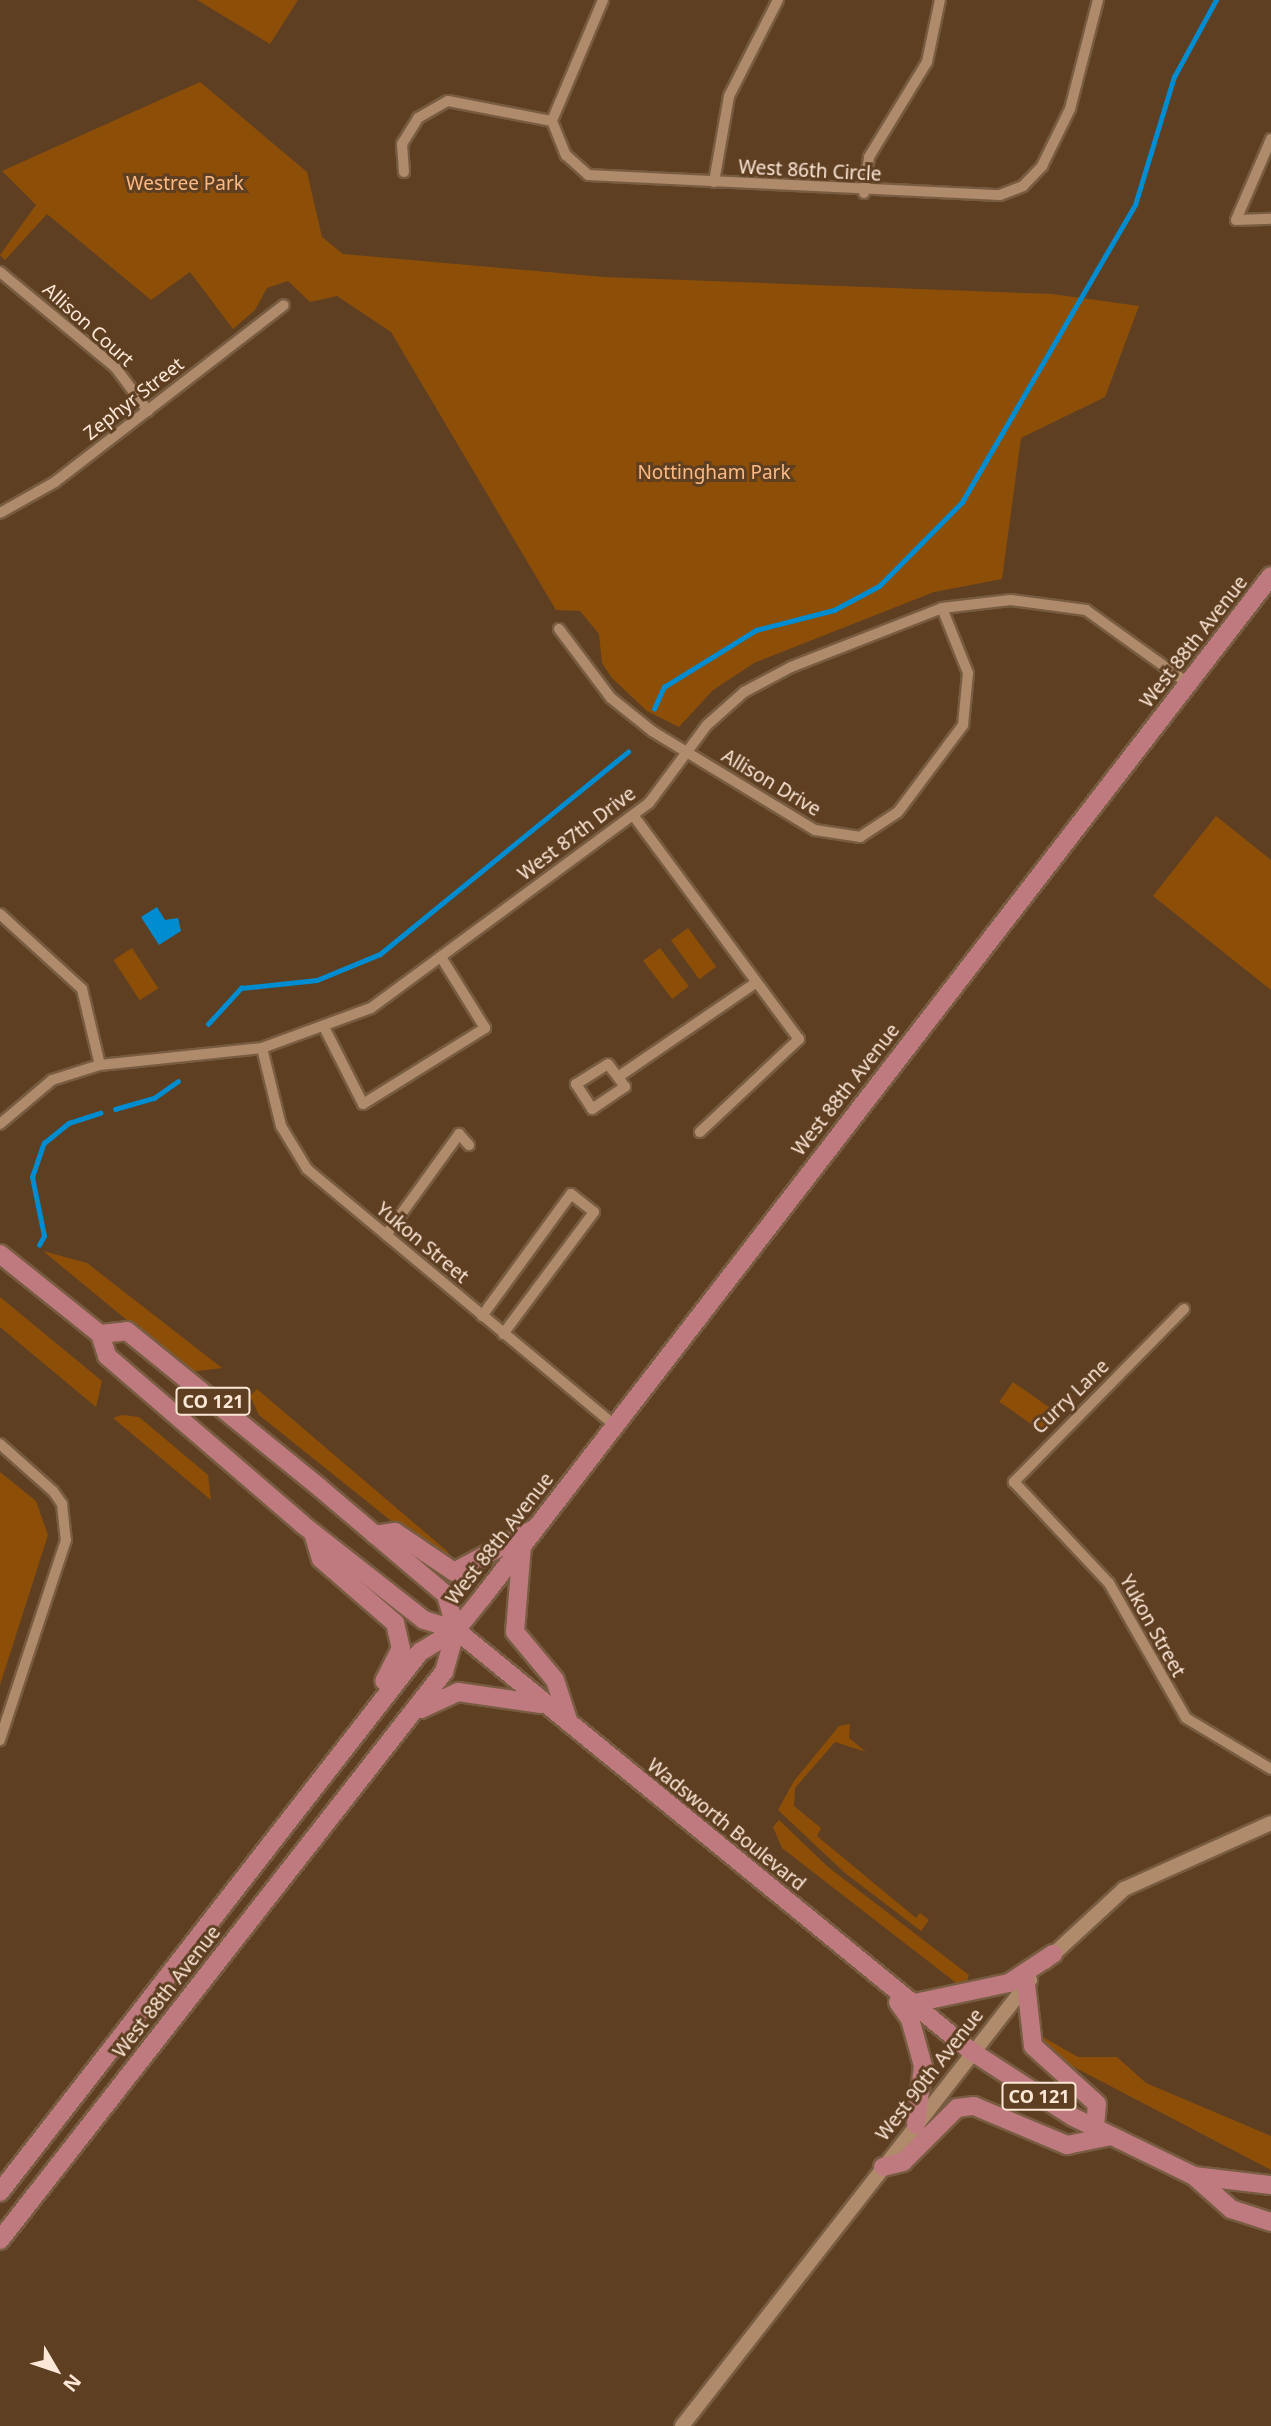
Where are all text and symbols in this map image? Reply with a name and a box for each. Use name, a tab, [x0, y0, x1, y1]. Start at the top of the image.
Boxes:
street label: West 86th Circle	[738, 156, 882, 186]
park label: Westree Park	[126, 173, 244, 195]
street label: Allison Court	[38, 278, 138, 372]
street label: Zephyr Street	[79, 353, 189, 445]
park label: Nottingham Park	[637, 462, 791, 484]
street label: West 88th Avenue	[1135, 572, 1253, 712]
street label: Allison Drive	[718, 745, 824, 821]
street label: West 87th Drive	[514, 782, 640, 886]
street label: West 88th Avenue	[787, 1020, 905, 1160]
street label: Yukon Street	[371, 1198, 473, 1288]
street label: Curry Lane	[1028, 1355, 1114, 1439]
road number: CO 121	[174, 1386, 252, 1416]
street label: West 88th Avenue	[441, 1469, 559, 1609]
street label: Yukon Street	[1115, 1571, 1189, 1681]
street label: Wadsworth Boulevard	[642, 1754, 810, 1896]
street label: West 88th Avenue	[108, 1922, 226, 2062]
street label: West 90th Avenue	[871, 2005, 989, 2145]
road number: CO 121	[1000, 2082, 1078, 2110]
north arrow	[21, 2335, 91, 2405]
text: N	[57, 2369, 87, 2397]

